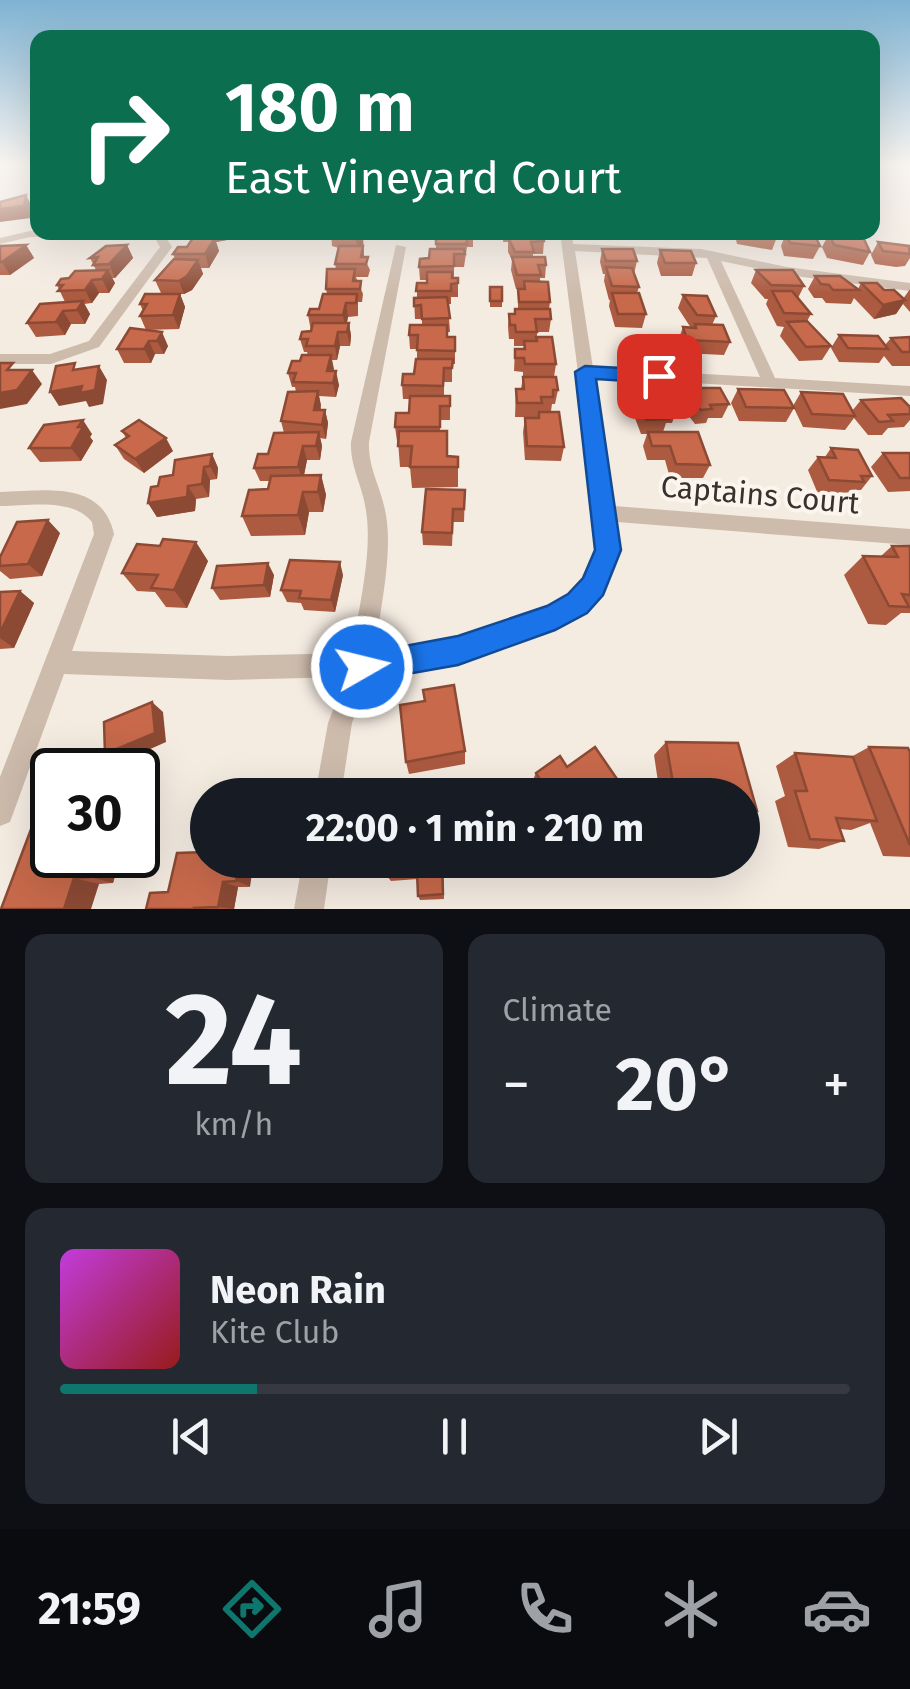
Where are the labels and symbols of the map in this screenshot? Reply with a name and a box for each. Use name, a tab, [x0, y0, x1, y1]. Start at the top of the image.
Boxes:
pin	[617, 334, 702, 419]
street label: Captains Court	[659, 468, 861, 522]
position arrow	[310, 615, 414, 719]
speed limit sign: 30	[30, 748, 160, 878]

